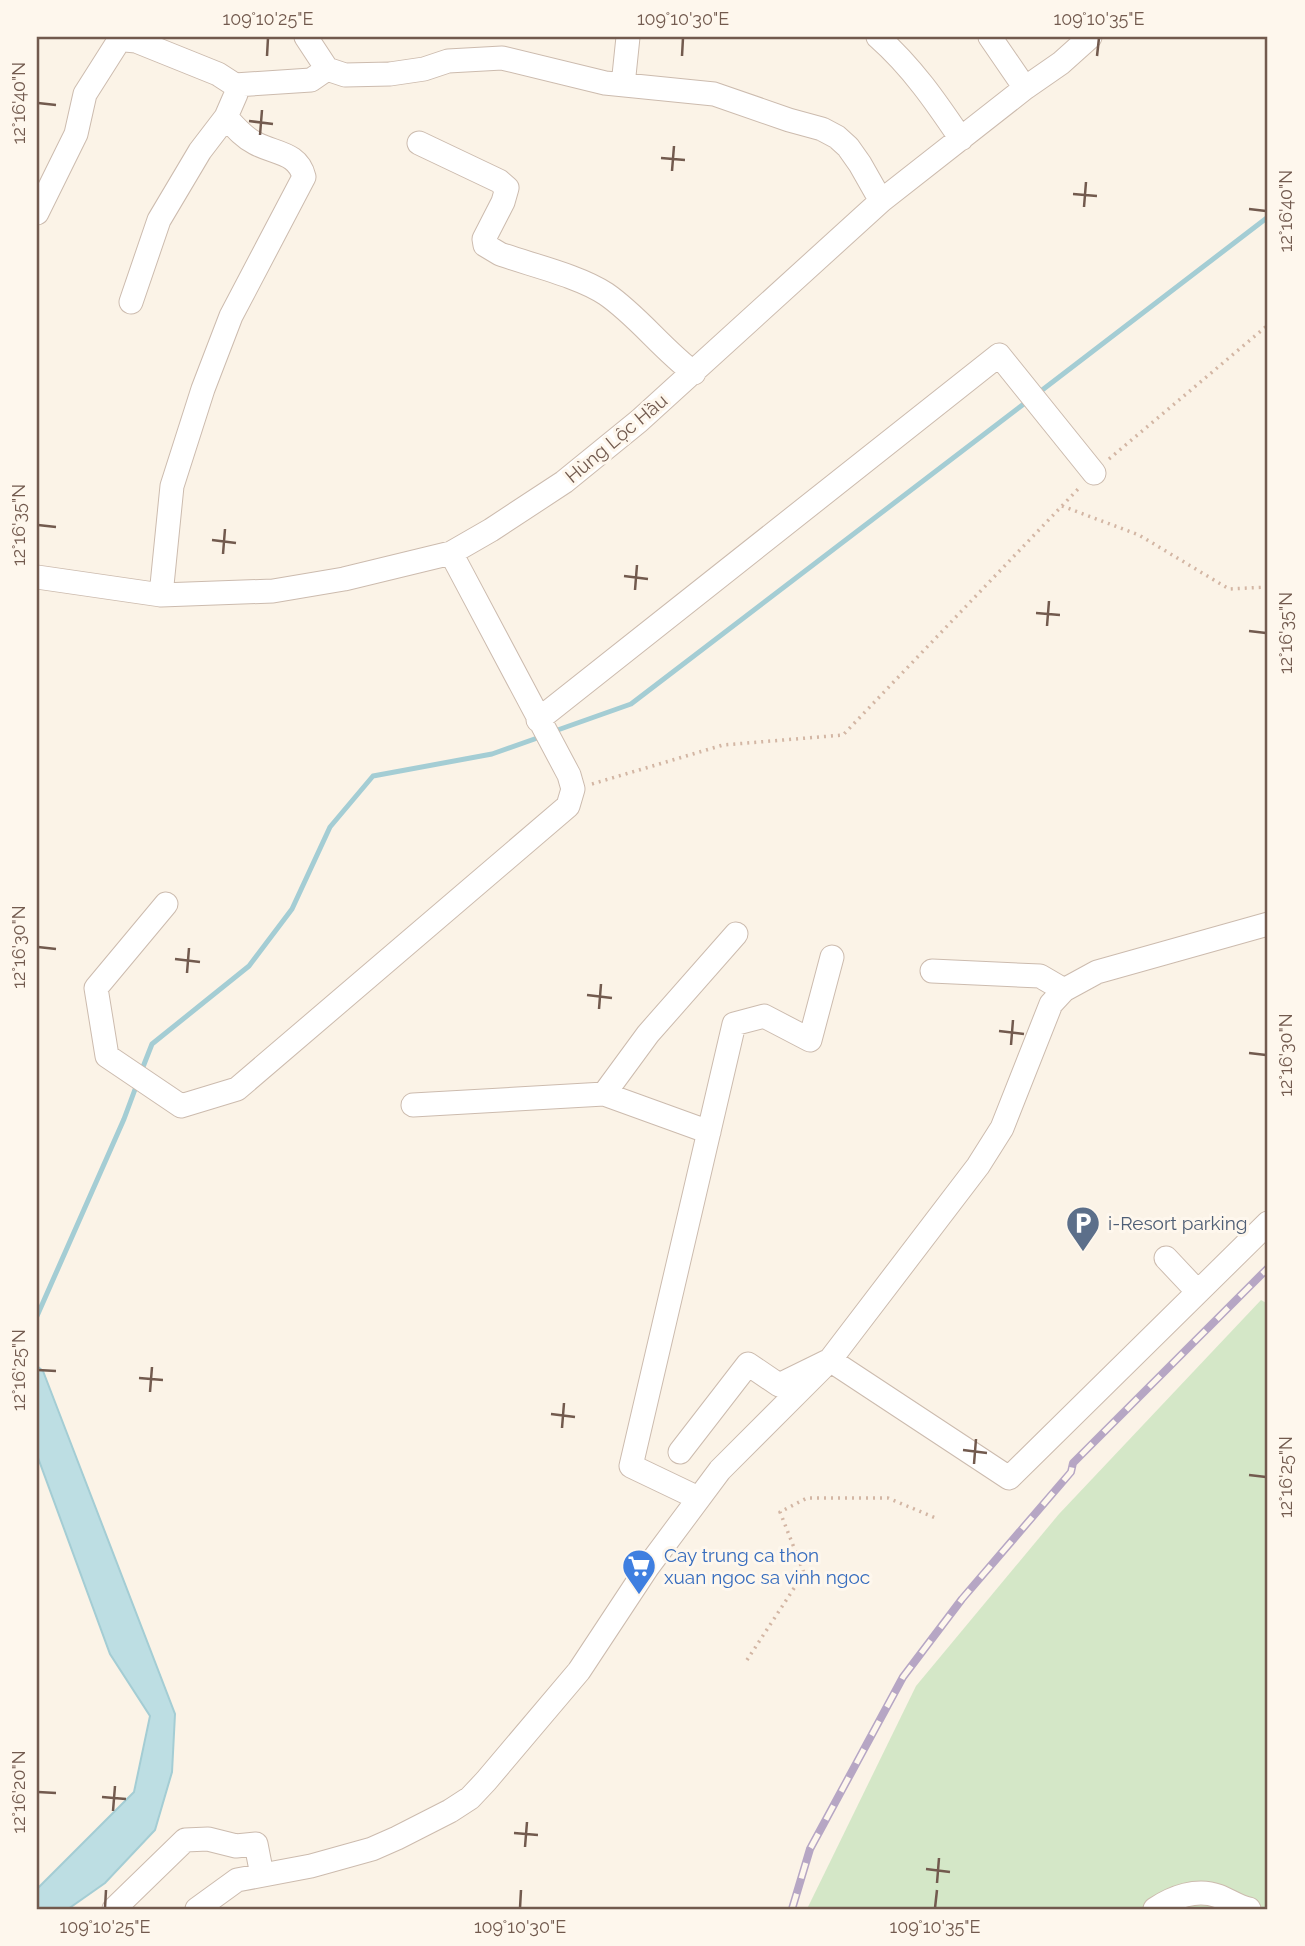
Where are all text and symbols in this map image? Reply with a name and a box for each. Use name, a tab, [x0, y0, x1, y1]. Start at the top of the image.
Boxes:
text: 109°10'25"E	[223, 8, 314, 29]
text: 109°10'30"E	[637, 8, 729, 29]
text: 109°10'35"E	[1053, 8, 1145, 29]
text: 12°16'40"N	[8, 62, 29, 144]
text: 12°16'40"N	[1275, 170, 1296, 252]
street label: Hùng Lộc Hầu	[561, 389, 671, 487]
text: 12°16'35"N	[8, 484, 29, 566]
text: 12°16'35"N	[1275, 592, 1296, 674]
text: 12°16'30"N	[8, 905, 29, 989]
text: 12°16'30"N	[1275, 1013, 1296, 1097]
parking icon: i-Resort parking	[1064, 1204, 1102, 1253]
place label: i-Resort parking	[1108, 1212, 1248, 1234]
text: 12°16'25"N	[8, 1329, 29, 1411]
text: 12°16'25"N	[1275, 1436, 1296, 1518]
place label: Cay trung ca thon xuan ngoc sa vinh ngoc	[664, 1544, 870, 1588]
supermarket icon: Cay trung ca thon xuan ngoc sa vinh ngoc	[620, 1547, 658, 1596]
text: 12°16'20"N	[8, 1750, 29, 1834]
text: 109°10'25"E	[60, 1916, 151, 1937]
text: 109°10'30"E	[474, 1916, 566, 1937]
text: 109°10'35"E	[889, 1916, 981, 1937]

